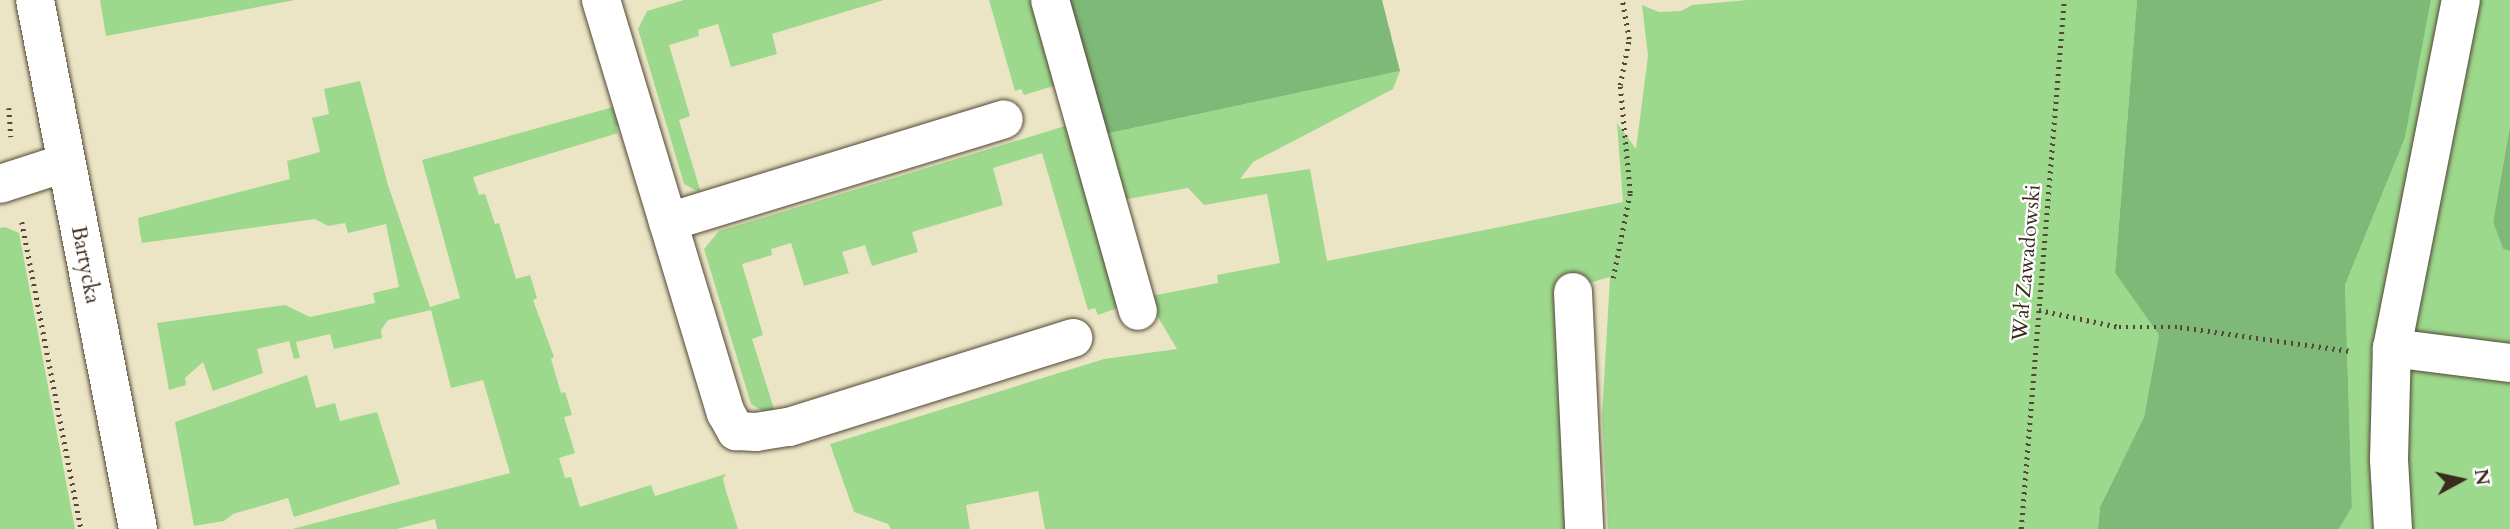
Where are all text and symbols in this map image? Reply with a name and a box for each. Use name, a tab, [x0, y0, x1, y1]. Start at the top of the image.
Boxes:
street label: Wał Zawadowski	[2008, 184, 2046, 342]
street label: Bartycka	[65, 224, 105, 306]
north arrow	[2426, 445, 2496, 515]
text: N	[2468, 467, 2496, 487]

